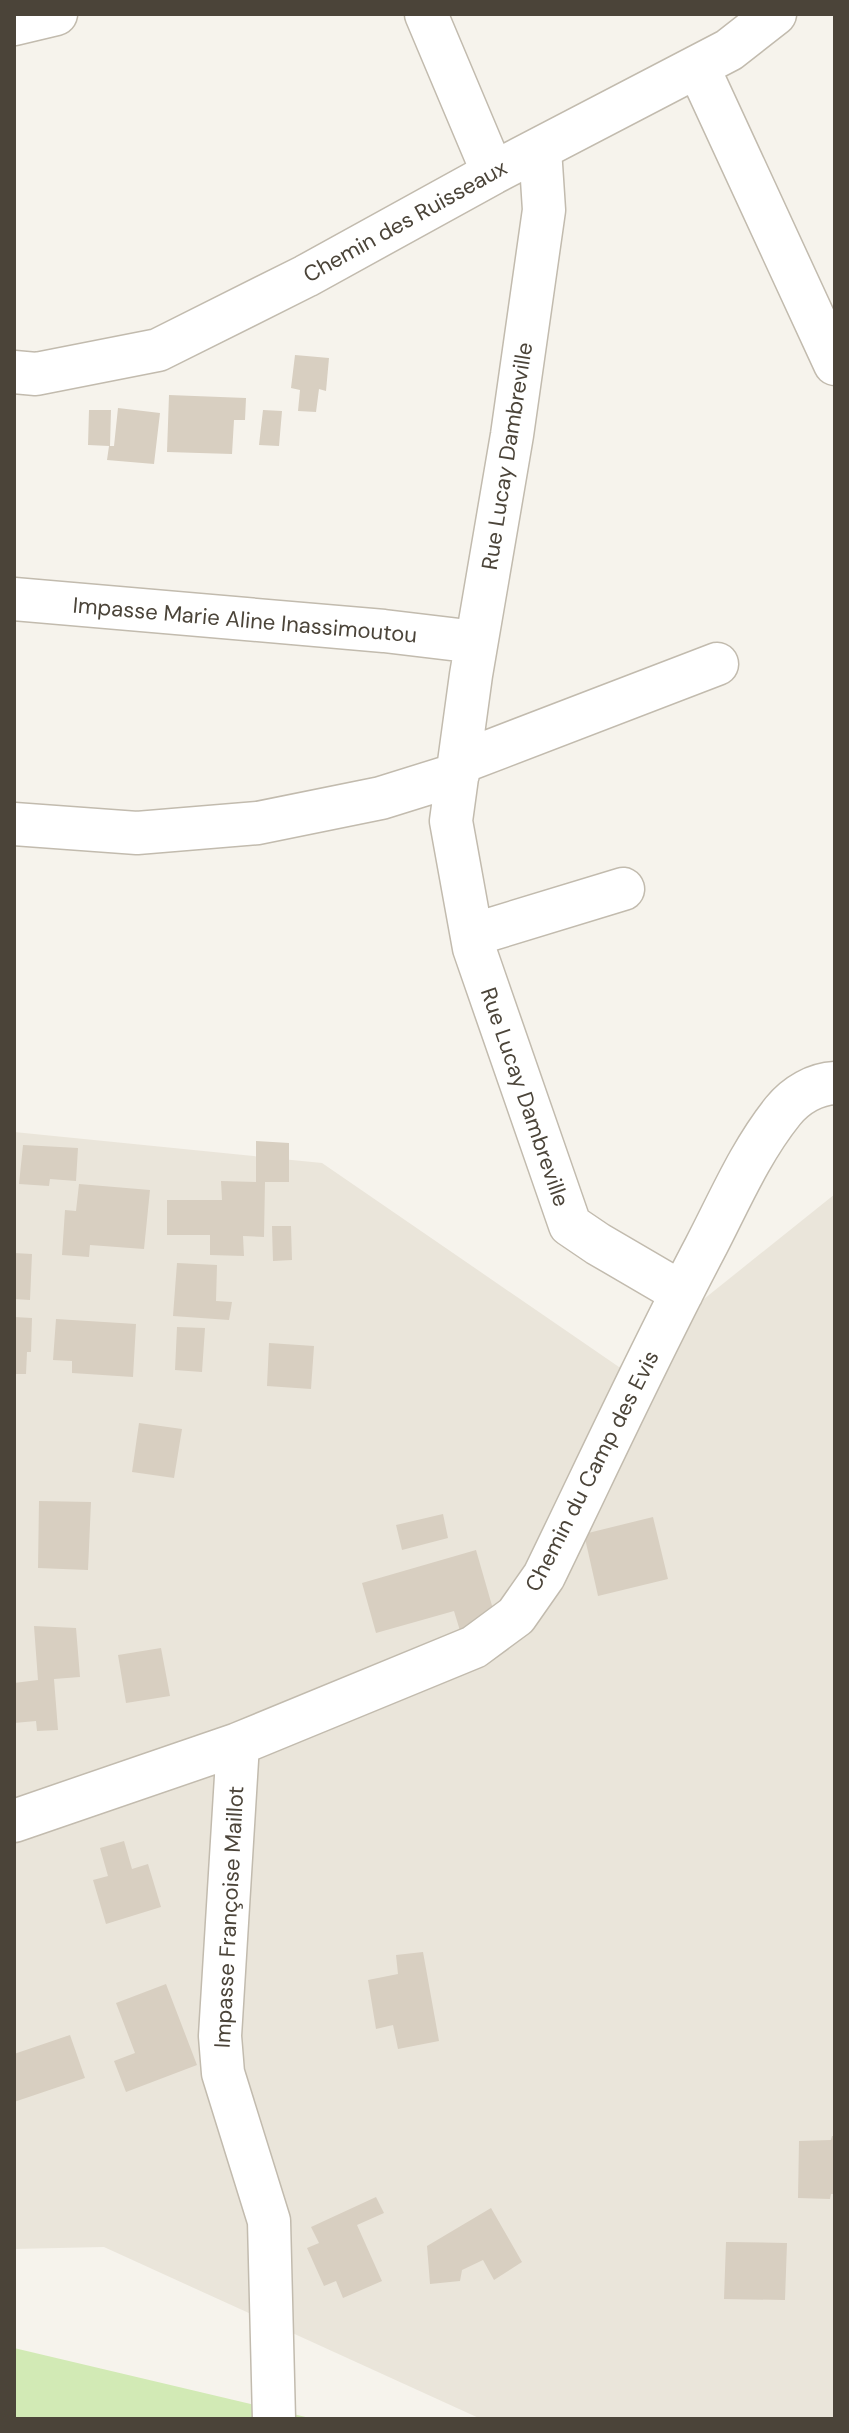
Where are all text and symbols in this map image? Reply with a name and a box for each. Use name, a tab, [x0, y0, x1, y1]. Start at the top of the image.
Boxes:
street label: Chemin des Ruisseaux	[298, 153, 512, 289]
street label: Rue Lucay Dambreville	[475, 340, 539, 572]
street label: Impasse Marie Aline Inassimoutou	[72, 591, 418, 649]
street label: Rue Lucay Dambreville	[474, 984, 576, 1210]
street label: Chemin du Camp des Evis	[518, 1345, 666, 1597]
street label: Impasse Françoise Maillot	[208, 1785, 250, 2049]

